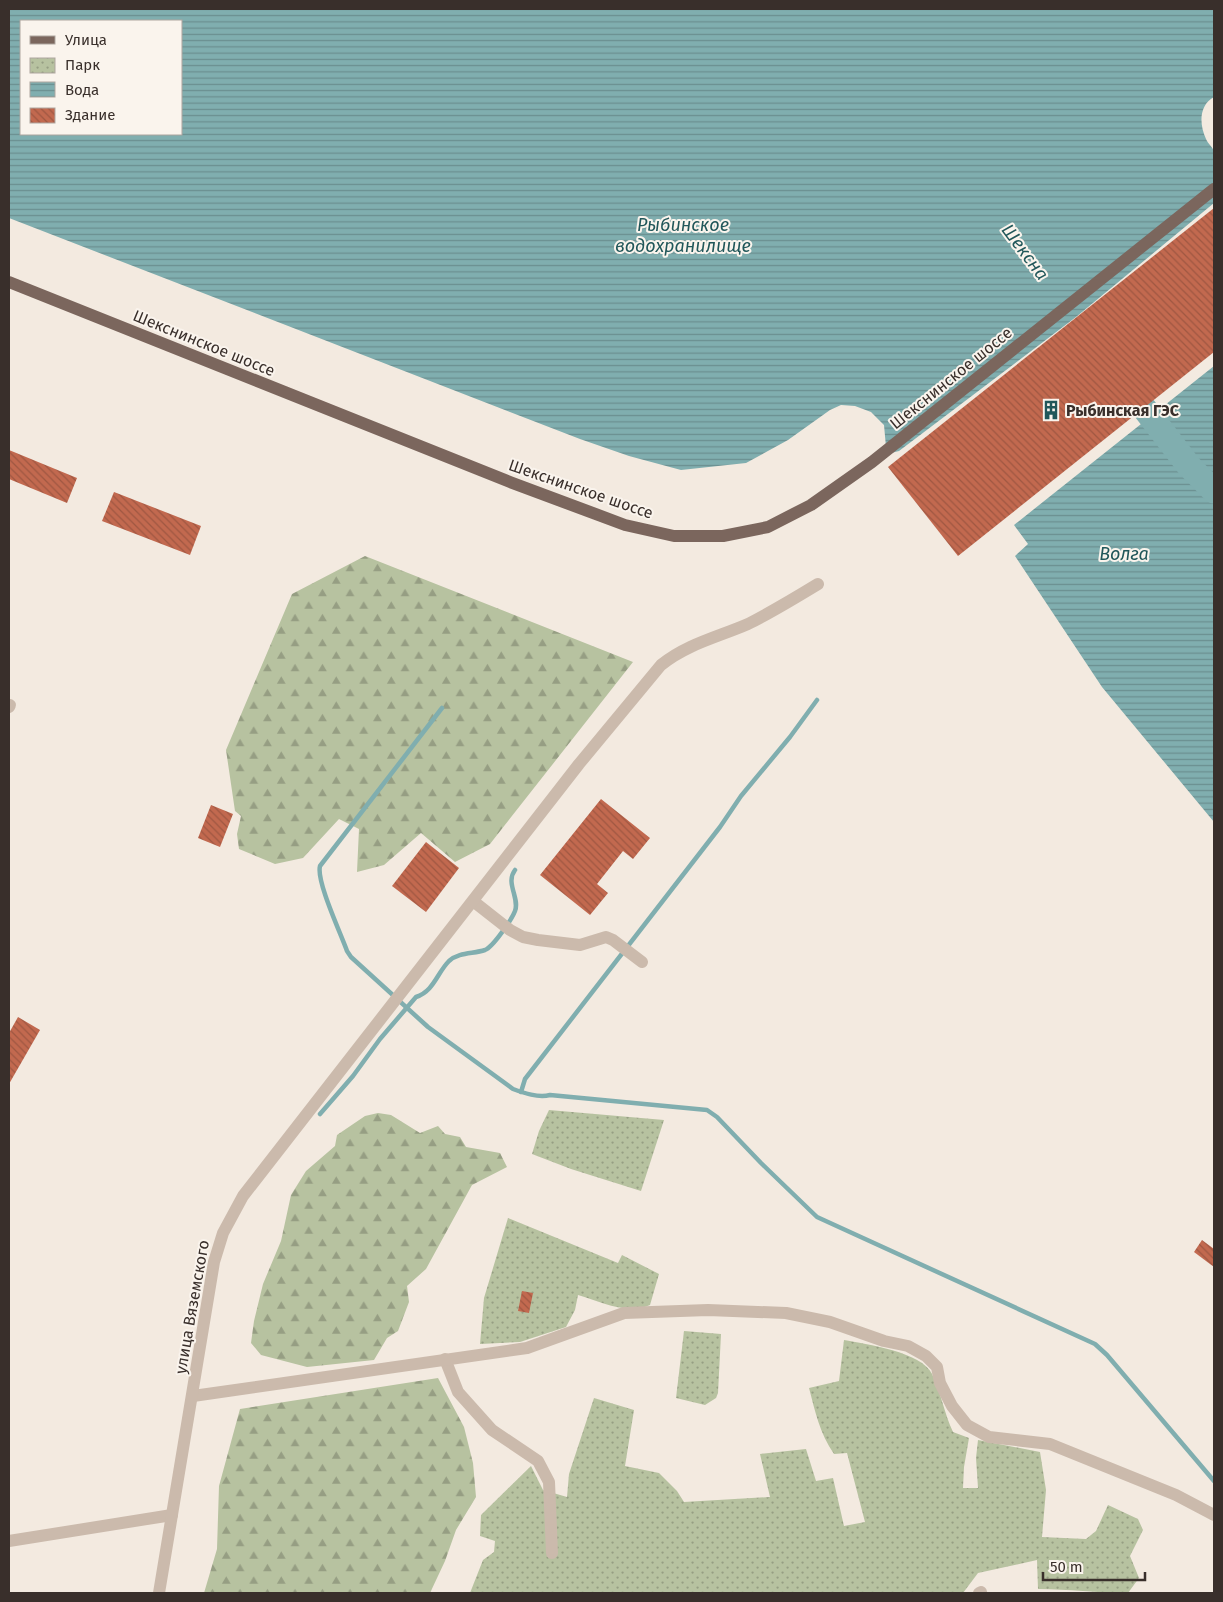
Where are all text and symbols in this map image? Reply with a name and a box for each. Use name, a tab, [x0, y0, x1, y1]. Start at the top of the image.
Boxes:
legend	[20, 20, 182, 135]
text: Улица	[65, 31, 107, 49]
text: Парк	[65, 56, 100, 74]
text: Вода	[65, 81, 99, 99]
text: Здание	[65, 106, 115, 124]
water label: Рыбинское водохранилище	[615, 214, 751, 257]
water label: Шексна	[997, 220, 1053, 284]
street label: Шекснинское шоссе	[130, 306, 278, 380]
street label: Шекснинское шоссе	[886, 323, 1016, 433]
building icon: Рыбинская ГЭС	[1040, 399, 1062, 421]
place label: Рыбинская ГЭС	[1066, 401, 1180, 420]
street label: Шекснинское шоссе	[506, 455, 656, 523]
water label: Волга	[1099, 543, 1149, 565]
street label: улица Вяземского	[171, 1239, 213, 1375]
scale bar	[1043, 1550, 1146, 1582]
text: 50 m	[1050, 1558, 1083, 1576]

